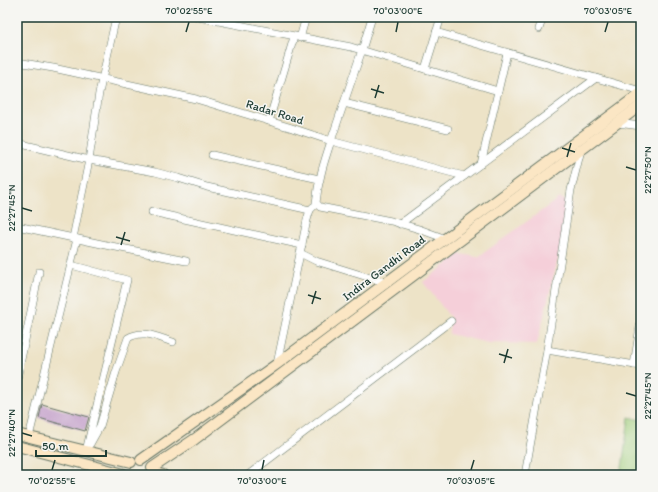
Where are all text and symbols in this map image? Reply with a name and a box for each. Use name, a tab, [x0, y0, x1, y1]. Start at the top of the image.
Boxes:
text: 70°02'55"E	[165, 4, 213, 17]
text: 70°03'00"E	[373, 4, 423, 17]
text: 70°03'05"E	[584, 4, 633, 17]
street label: Radar Road	[244, 97, 306, 128]
text: 22°27'50"N	[641, 146, 654, 194]
text: 22°27'45"N	[5, 184, 18, 232]
street label: Indira Gandhi Road	[340, 232, 429, 304]
text: 22°27'45"N	[641, 372, 654, 420]
text: 22°27'40"N	[5, 409, 18, 457]
scale bar	[36, 432, 106, 458]
text: 50 m	[42, 439, 68, 453]
text: 70°02'55"E	[28, 474, 76, 487]
text: 70°03'00"E	[237, 474, 287, 487]
text: 70°03'05"E	[447, 474, 496, 487]

